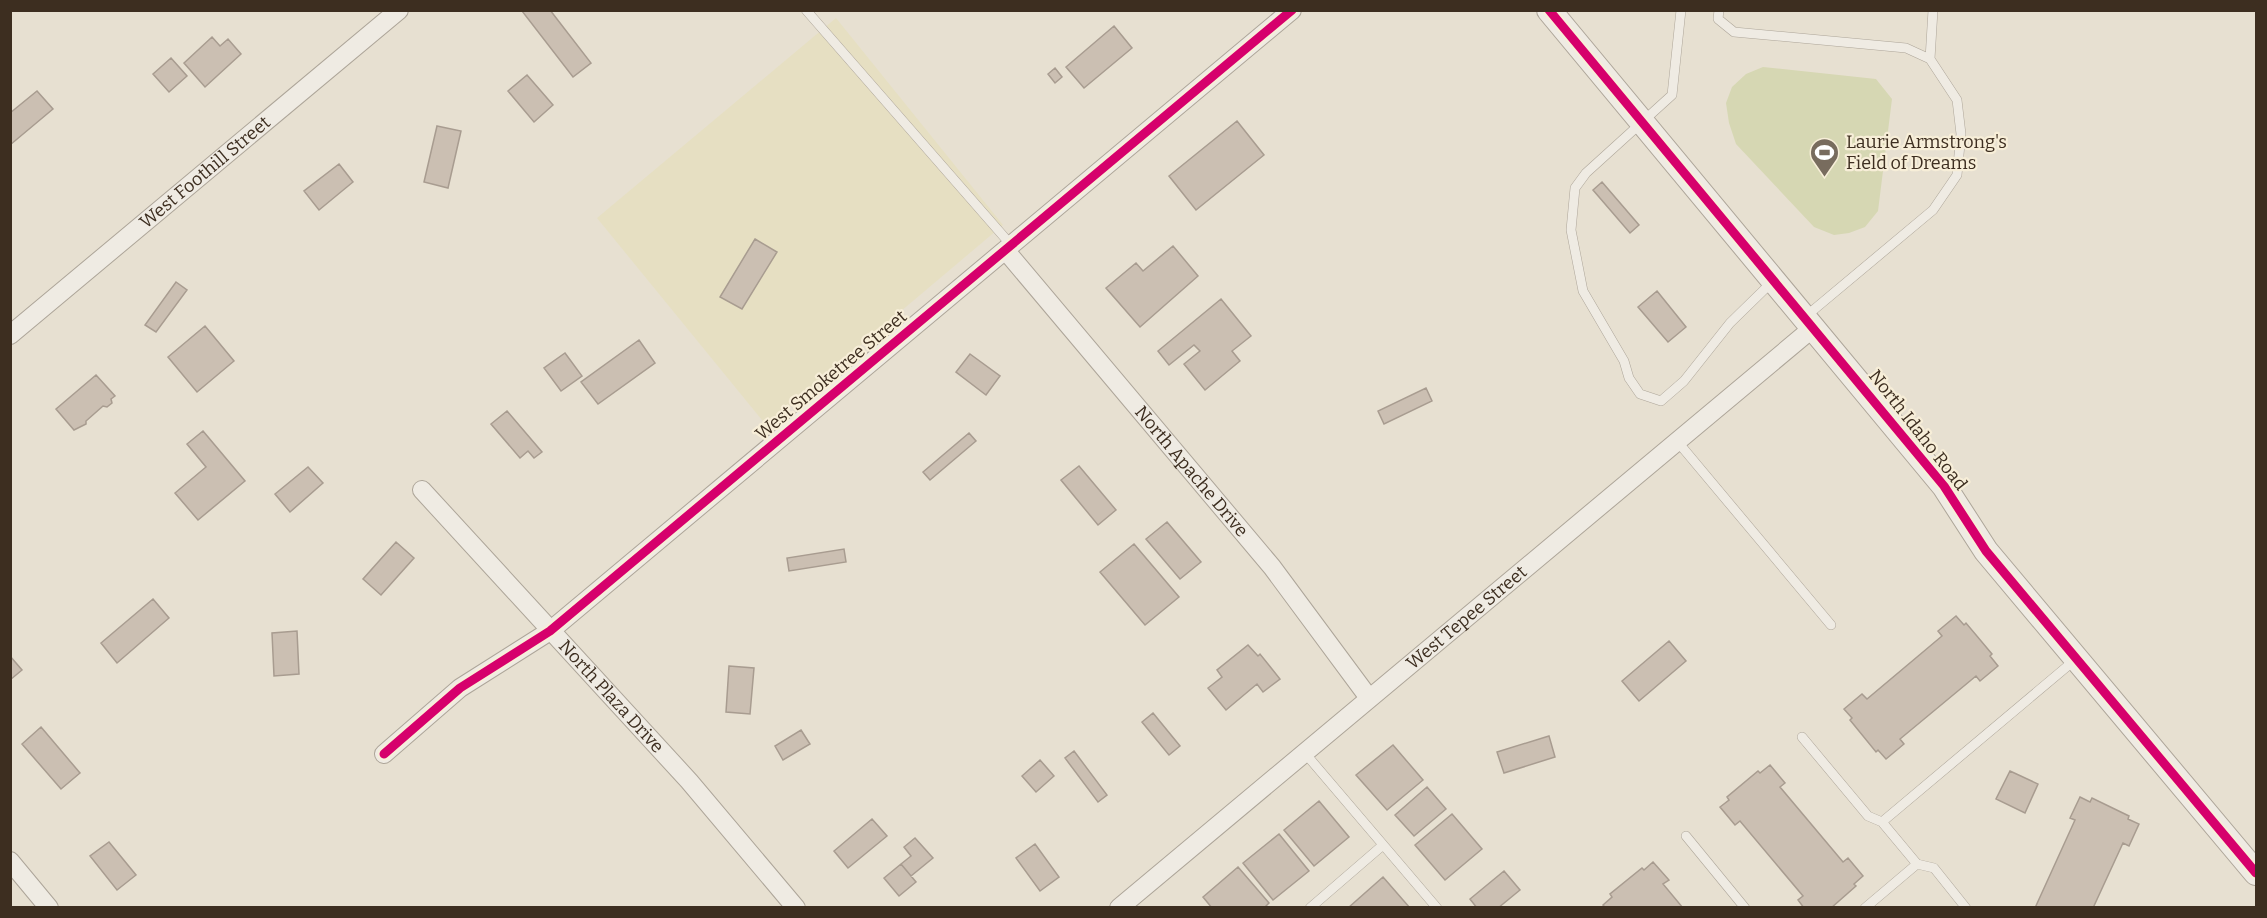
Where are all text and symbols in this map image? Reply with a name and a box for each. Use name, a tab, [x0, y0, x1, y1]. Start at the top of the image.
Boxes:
street label: West Foothill Street	[135, 111, 275, 233]
place label: Laurie Armstrong's Field of Dreams	[1846, 131, 2007, 174]
sports icon: Laurie Armstrong's Field of Dreams	[1809, 136, 1841, 178]
street label: West Smoketree Street	[751, 305, 912, 445]
street label: North Idaho Road	[1864, 365, 1972, 495]
street label: North Apache Drive	[1130, 401, 1253, 541]
street label: West Tepee Street	[1402, 561, 1532, 674]
street label: North Plaza Drive	[554, 635, 669, 757]

